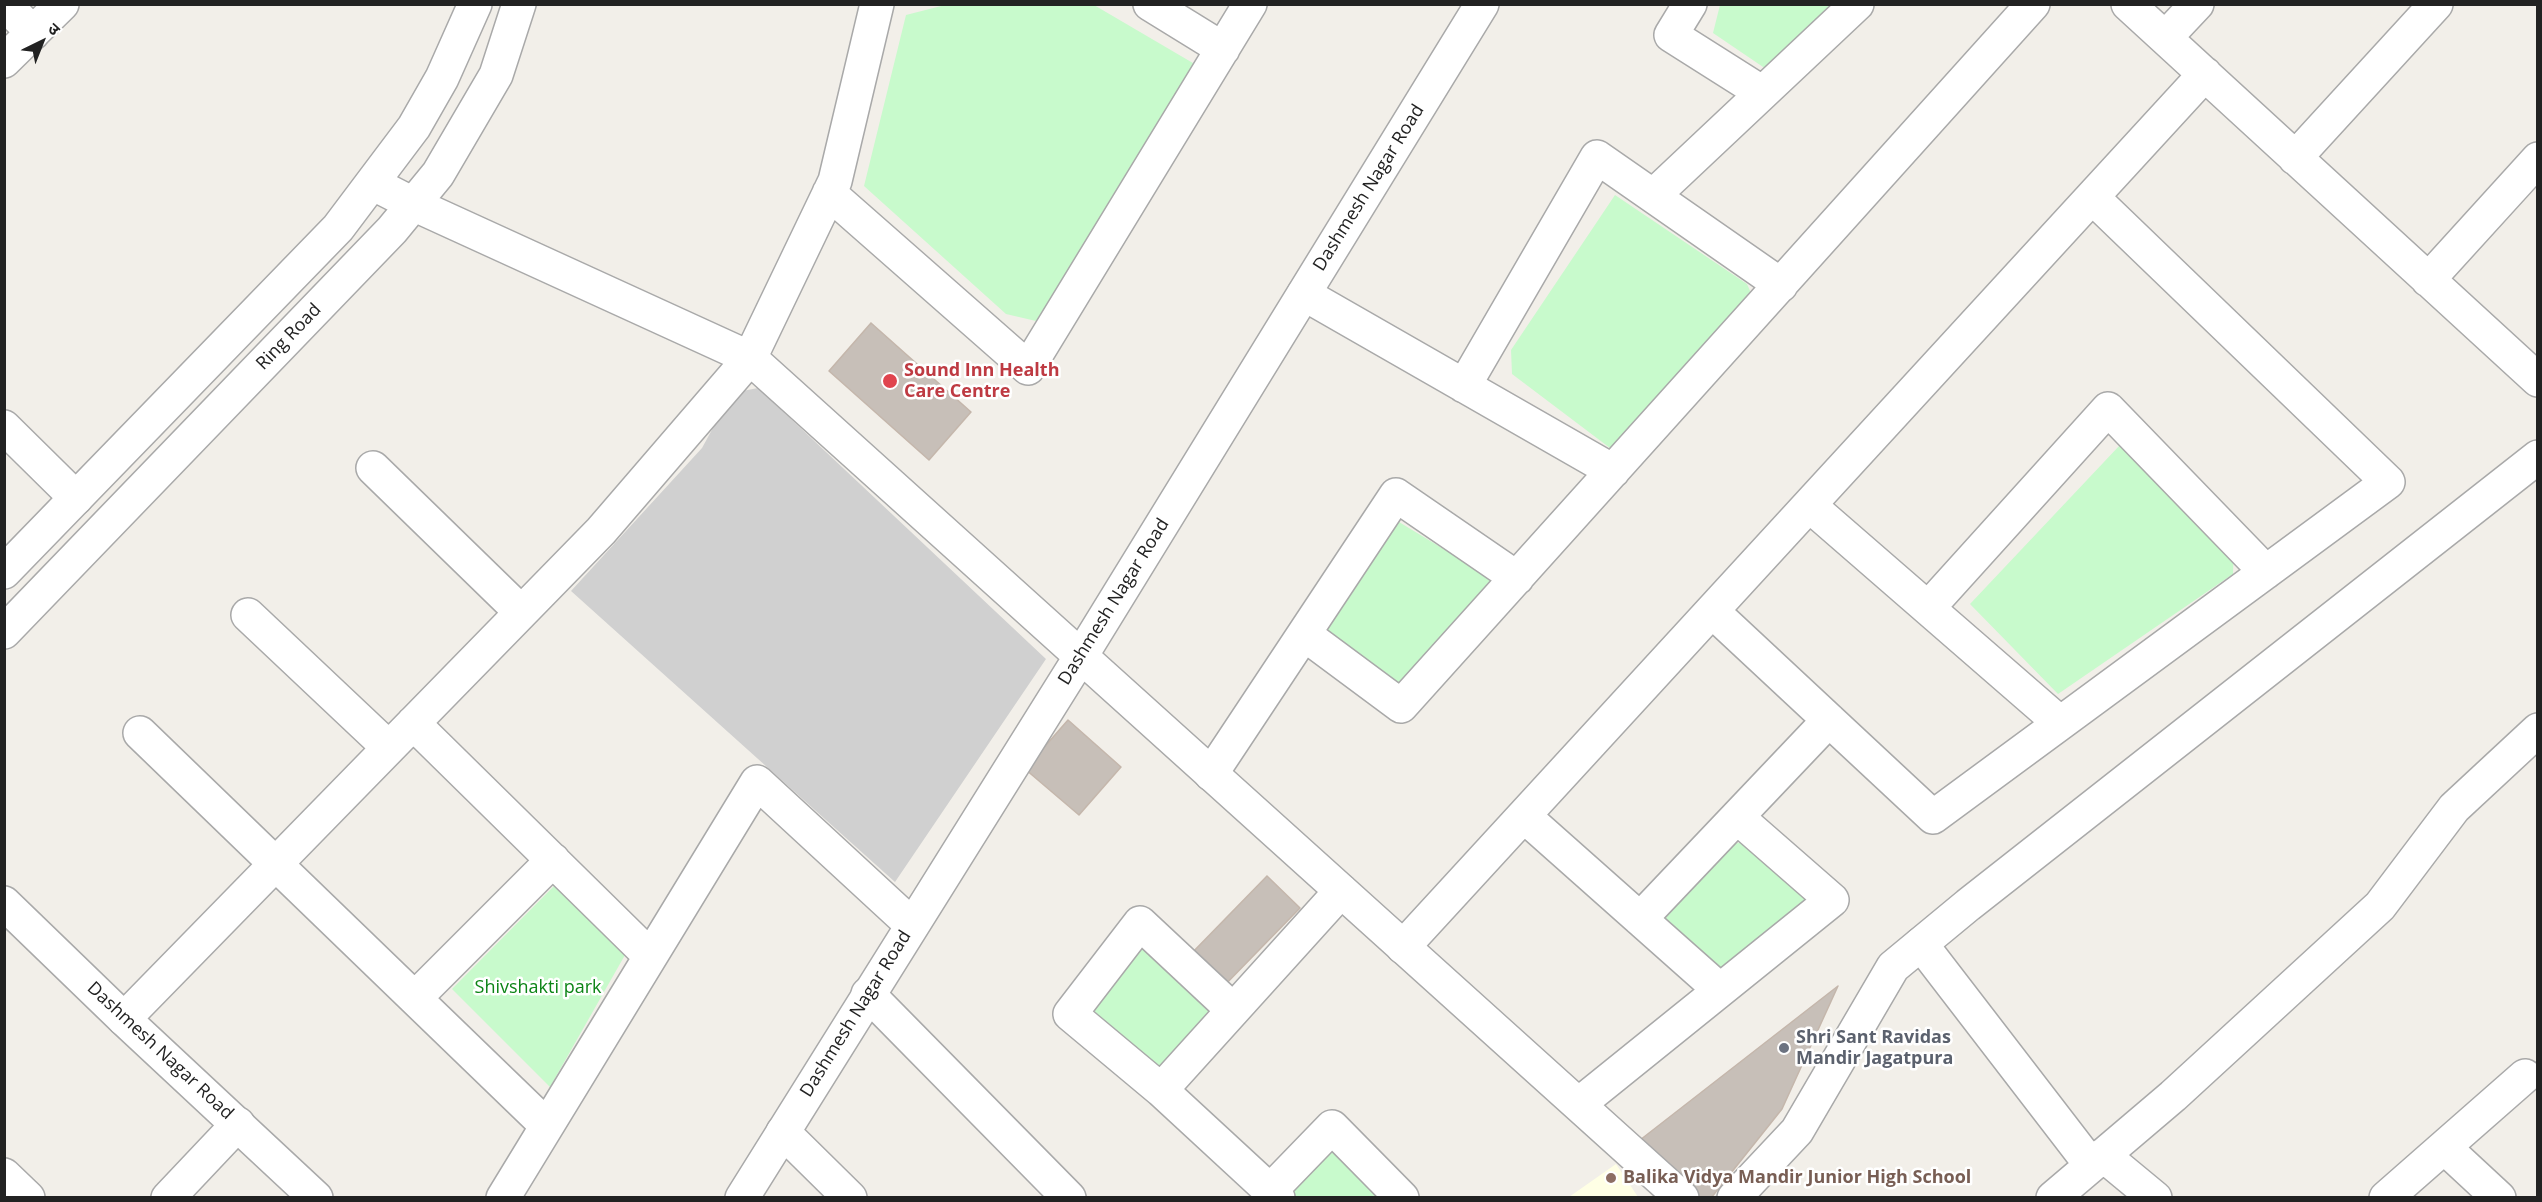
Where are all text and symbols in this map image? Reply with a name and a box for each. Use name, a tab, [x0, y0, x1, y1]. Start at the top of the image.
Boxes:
north arrow	[12, 12, 72, 72]
text: उ	[43, 18, 65, 40]
street label: Dashmesh Nagar Road	[1309, 101, 1429, 275]
street label: Ring Road	[252, 299, 326, 375]
place label: Sound Inn Health Care Centre	[904, 360, 1059, 403]
marker: Sound Inn Health Care Centre	[881, 372, 899, 390]
street label: Dashmesh Nagar Road	[1054, 515, 1174, 689]
street label: Dashmesh Nagar Road	[796, 927, 916, 1101]
park label: Shivshakti park	[475, 977, 601, 999]
street label: Dashmesh Nagar Road	[82, 978, 238, 1124]
place label: Shri Sant Ravidas Mandir Jagatpura	[1796, 1027, 1953, 1070]
marker: Shri Sant Ravidas Mandir Jagatpura	[1777, 1041, 1791, 1055]
place label: Balika Vidya Mandir Junior High School	[1623, 1167, 1971, 1189]
marker: Balika Vidya Mandir Junior High School	[1604, 1171, 1618, 1185]

